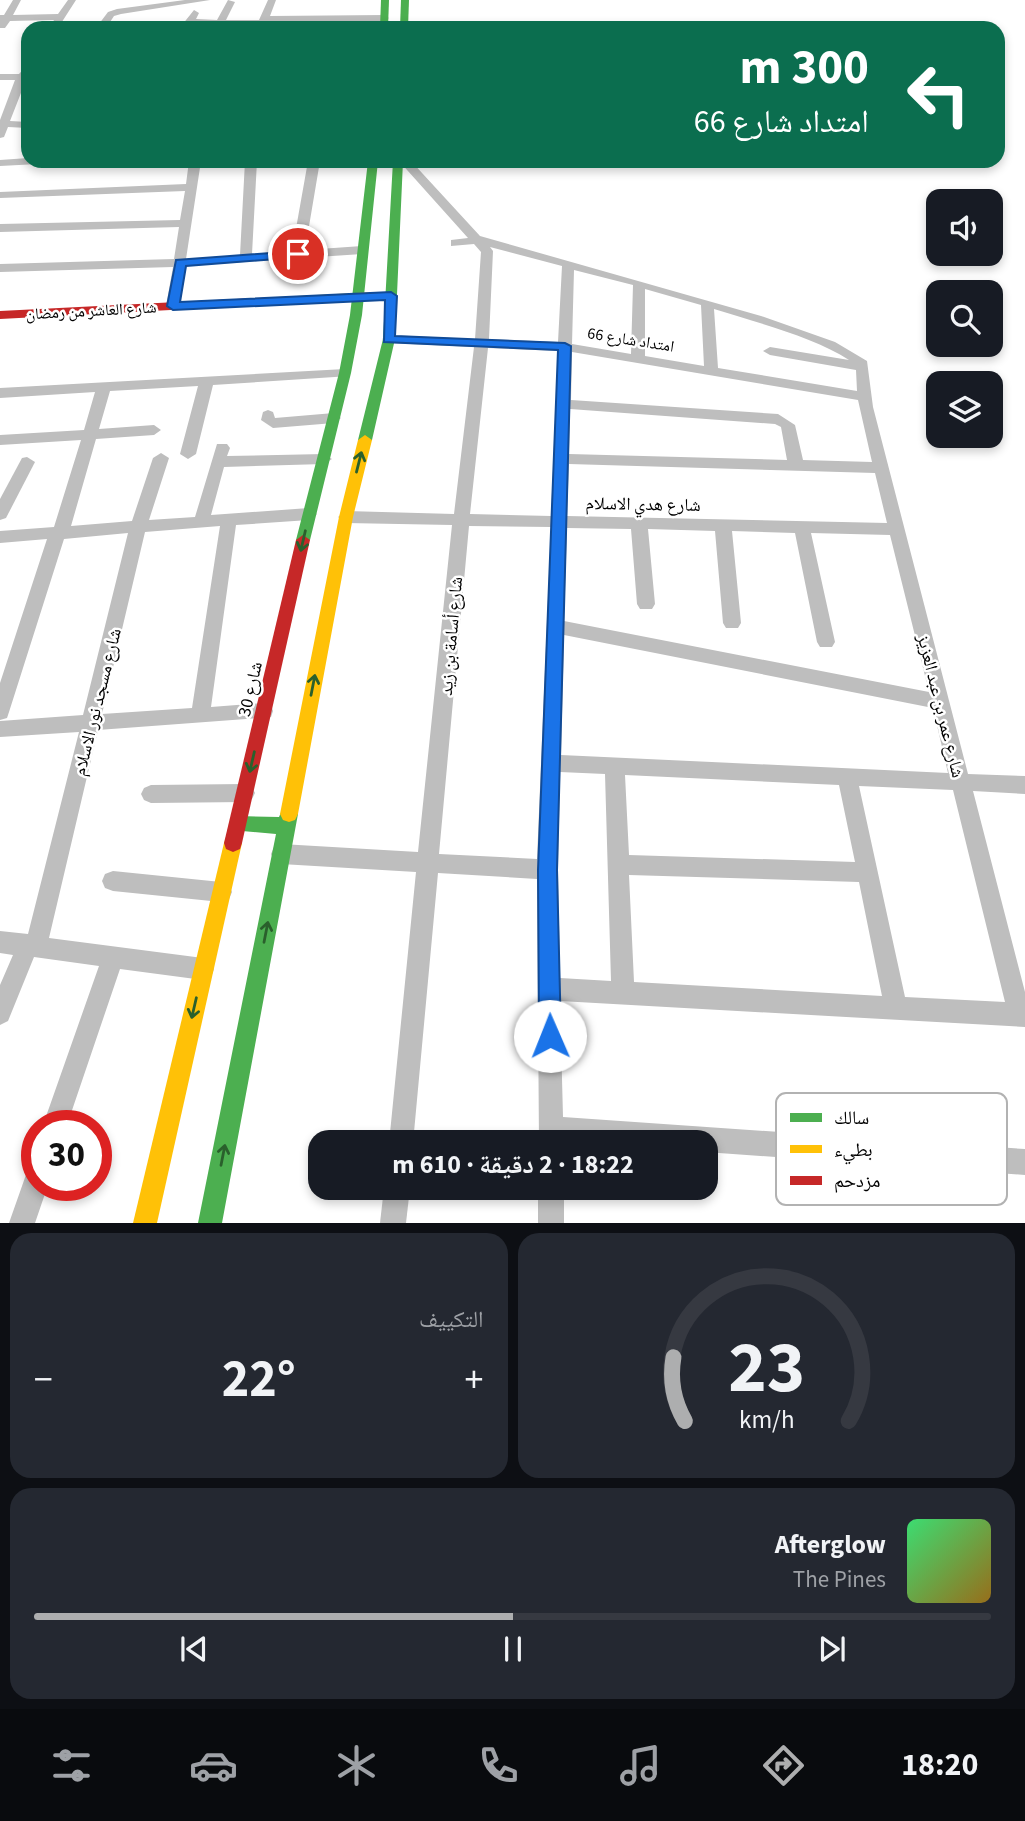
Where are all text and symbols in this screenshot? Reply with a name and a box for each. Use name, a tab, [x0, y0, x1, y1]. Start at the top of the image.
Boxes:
text: 300 m	[740, 33, 869, 103]
icon: left	[893, 49, 984, 140]
text: امتداد شارع 66	[694, 99, 869, 145]
map controls	[926, 189, 1003, 448]
button: sound	[926, 189, 1003, 266]
pin	[268, 224, 328, 284]
icon: arrive	[279, 235, 317, 273]
button: search	[926, 280, 1003, 357]
street label: شارع العاشر من رمضان	[25, 297, 157, 325]
street label: امتداد شارع 66	[586, 322, 676, 358]
button: layers	[926, 371, 1003, 448]
one-way arrow	[353, 451, 366, 474]
street label: شارع هدي الاسلام	[585, 491, 701, 520]
one-way arrow	[296, 529, 310, 552]
street label: شارع أسامة بن زيد	[434, 576, 469, 697]
street label: شارع مسجد نور الاسلام	[67, 626, 128, 779]
street label: شارع عمر بن عبد العزيز	[910, 631, 970, 780]
street label: شارع 30	[232, 659, 269, 719]
one-way arrow	[307, 674, 321, 697]
one-way arrow	[245, 750, 258, 773]
one-way arrow	[259, 921, 273, 944]
one-way arrow	[187, 996, 200, 1019]
position arrow	[513, 999, 587, 1073]
legend	[776, 1093, 1007, 1205]
text: سالك	[834, 1105, 869, 1132]
speed limit sign: 30	[21, 1110, 112, 1201]
text: بطيء	[834, 1137, 873, 1165]
one-way arrow	[217, 1144, 230, 1167]
text: 18:22 · 2 دقيقة · 610 m	[392, 1146, 634, 1183]
text: مزدحم	[834, 1168, 880, 1195]
text: التكييف	[419, 1303, 484, 1336]
text: 23	[728, 1317, 805, 1421]
text: 22°	[222, 1343, 296, 1417]
text: −	[34, 1353, 53, 1407]
text: +	[465, 1353, 484, 1407]
text: km/h	[739, 1402, 794, 1438]
text: Afterglow	[775, 1526, 886, 1563]
text: The Pines	[793, 1563, 886, 1596]
icon: previous	[175, 1630, 213, 1668]
icon: pause	[494, 1630, 532, 1668]
icon: next	[813, 1630, 851, 1668]
icon: filters	[47, 1741, 96, 1790]
icon: car	[189, 1741, 238, 1790]
icon: climate	[332, 1741, 381, 1790]
icon: phone	[474, 1741, 523, 1790]
icon: music	[616, 1741, 665, 1790]
icon: directions	[759, 1741, 808, 1790]
text: 18:20	[901, 1742, 978, 1788]

